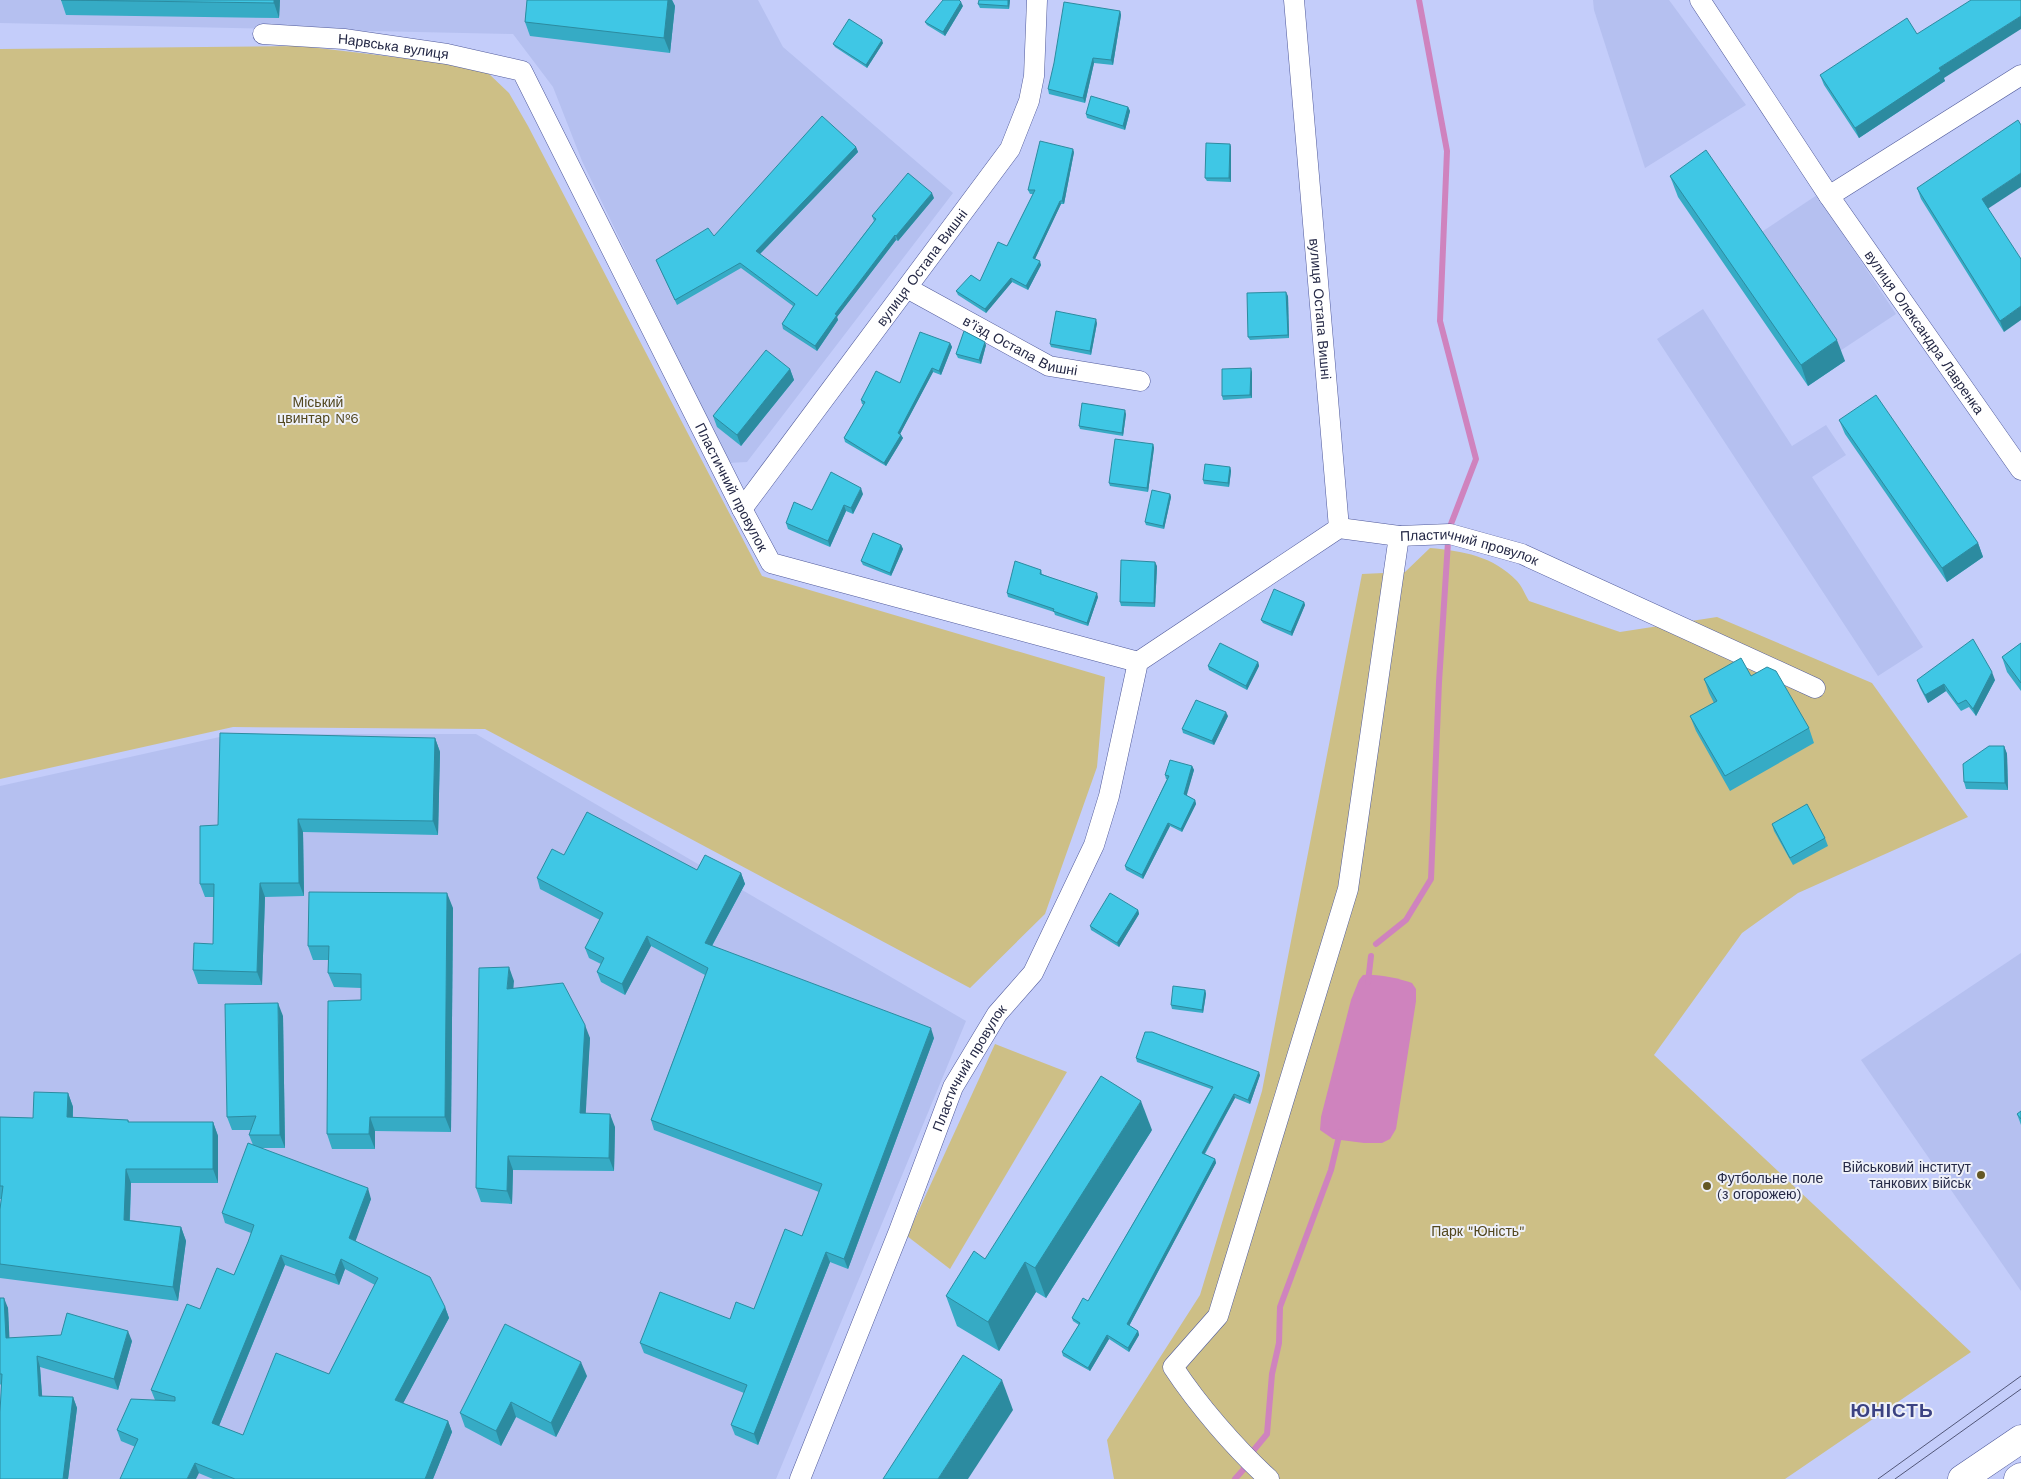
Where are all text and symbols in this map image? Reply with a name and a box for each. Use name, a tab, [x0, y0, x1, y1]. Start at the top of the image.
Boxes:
street label: Нарвська вулиця	[337, 31, 450, 62]
street label: вулиця Остапа Вишні	[873, 206, 970, 329]
street label: вулиця Остапа Вишні	[1306, 238, 1334, 380]
street label: вулиця Олександра Лавренка	[1862, 247, 1987, 417]
street label: в’їзд Остапа Вишні	[960, 312, 1079, 379]
park label: Міський цвинтар №6	[277, 394, 359, 426]
street label: Пластичний провулок	[692, 420, 772, 555]
street label: Пластичний провулок	[1400, 526, 1542, 569]
street label: Пластичний провулок	[929, 1001, 1010, 1134]
place label: Військовий інститут танкових військ	[1842, 1159, 1972, 1191]
marker: Військовий інститут танкових військ	[1975, 1169, 1987, 1181]
place label: Футбольне поле (з огорожею)	[1717, 1170, 1824, 1202]
marker: Футбольне поле (з огорожею)	[1701, 1180, 1713, 1192]
park label: Парк "Юність"	[1431, 1223, 1525, 1239]
district label: ЮНІСТЬ	[1850, 1399, 1934, 1422]

